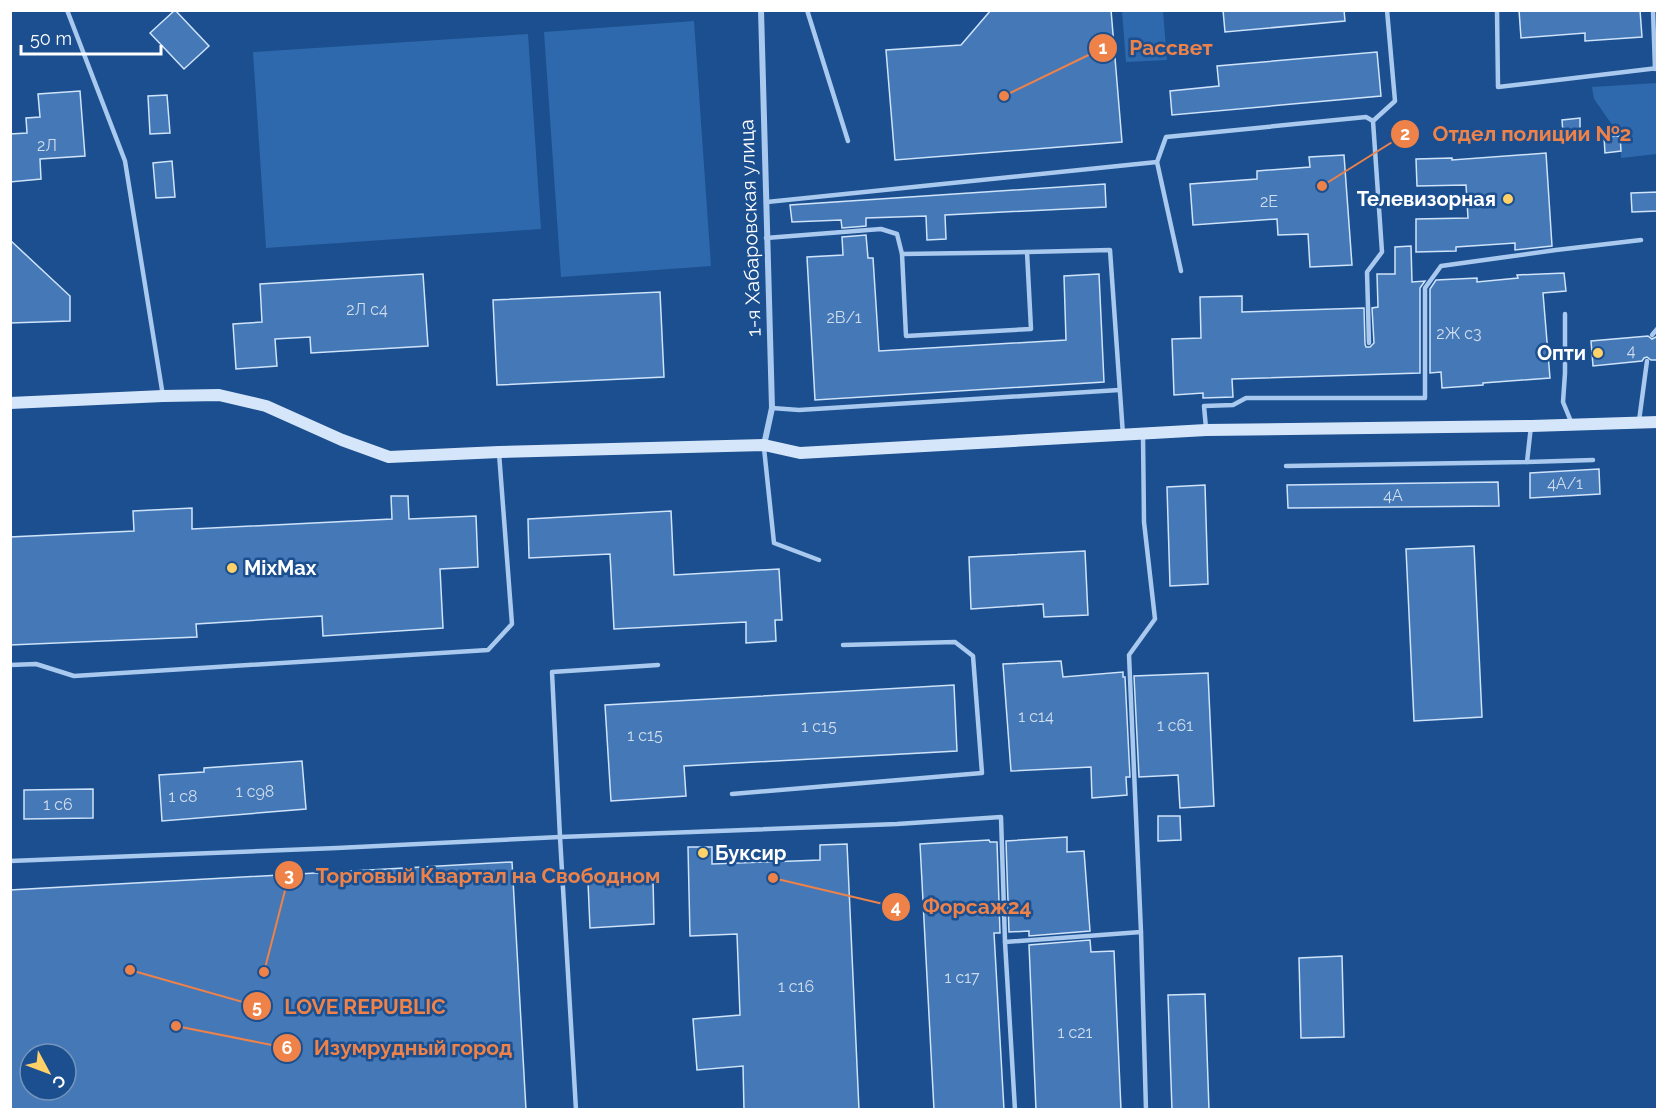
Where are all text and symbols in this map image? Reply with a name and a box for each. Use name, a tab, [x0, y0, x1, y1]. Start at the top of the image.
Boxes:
scale bar	[21, 18, 160, 56]
text: 50 m	[30, 28, 72, 49]
callout: Рассвет	[1088, 29, 1225, 68]
text: Рассвет	[1129, 35, 1213, 60]
text: 1	[1099, 37, 1108, 58]
callout: Отдел полиции №2	[1390, 114, 1643, 153]
street label: 1-я Хабаровская улица	[734, 119, 766, 337]
text: Отдел полиции №2	[1433, 121, 1631, 146]
text: 2	[1400, 123, 1410, 144]
house number: 2Л	[37, 136, 57, 155]
place label: Телевизорная	[1357, 187, 1496, 211]
house number: 2Е	[1260, 192, 1278, 211]
marker: Телевизорная	[1501, 192, 1515, 206]
house number: 2Л с4	[346, 300, 388, 319]
house number: 2В/1	[826, 308, 862, 327]
house number: 2Ж с3	[1436, 324, 1482, 343]
place label: Опти	[1537, 341, 1586, 365]
house number: 4	[1627, 341, 1636, 360]
marker: Опти	[1591, 346, 1605, 360]
house number: 4А/1	[1547, 474, 1583, 493]
house number: 4А	[1383, 486, 1403, 505]
place label: MixMax	[244, 556, 317, 580]
marker: MixMax	[225, 561, 239, 575]
house number: 1 с14	[1018, 707, 1054, 726]
house number: 1 с61	[1157, 716, 1193, 735]
house number: 1 с15	[801, 717, 837, 736]
house number: 1 с15	[627, 726, 663, 745]
house number: 1 с98	[236, 782, 274, 801]
house number: 1 с8	[168, 787, 198, 806]
house number: 1 с6	[43, 795, 73, 814]
place label: Буксир	[715, 841, 787, 865]
marker: Буксир	[696, 846, 710, 860]
callout: Торговый Квартал на Свободном	[274, 856, 673, 895]
text: Торговый Квартал на Свободном	[316, 863, 660, 888]
text: 3	[284, 864, 294, 885]
callout: Форсаж24	[881, 887, 1044, 926]
text: Форсаж24	[922, 894, 1032, 919]
text: 4	[891, 896, 901, 917]
house number: 1 с17	[944, 968, 980, 987]
house number: 1 с16	[778, 977, 814, 996]
callout: LOVE REPUBLIC	[242, 987, 458, 1026]
text: LOVE REPUBLIC	[284, 994, 446, 1019]
text: 5	[252, 996, 262, 1017]
house number: 1 с21	[1058, 1023, 1093, 1042]
callout: Изумрудный город	[272, 1028, 525, 1067]
text: Изумрудный город	[314, 1035, 512, 1060]
text: 6	[282, 1037, 293, 1058]
north arrow	[18, 1042, 78, 1102]
text: С	[48, 1071, 70, 1092]

